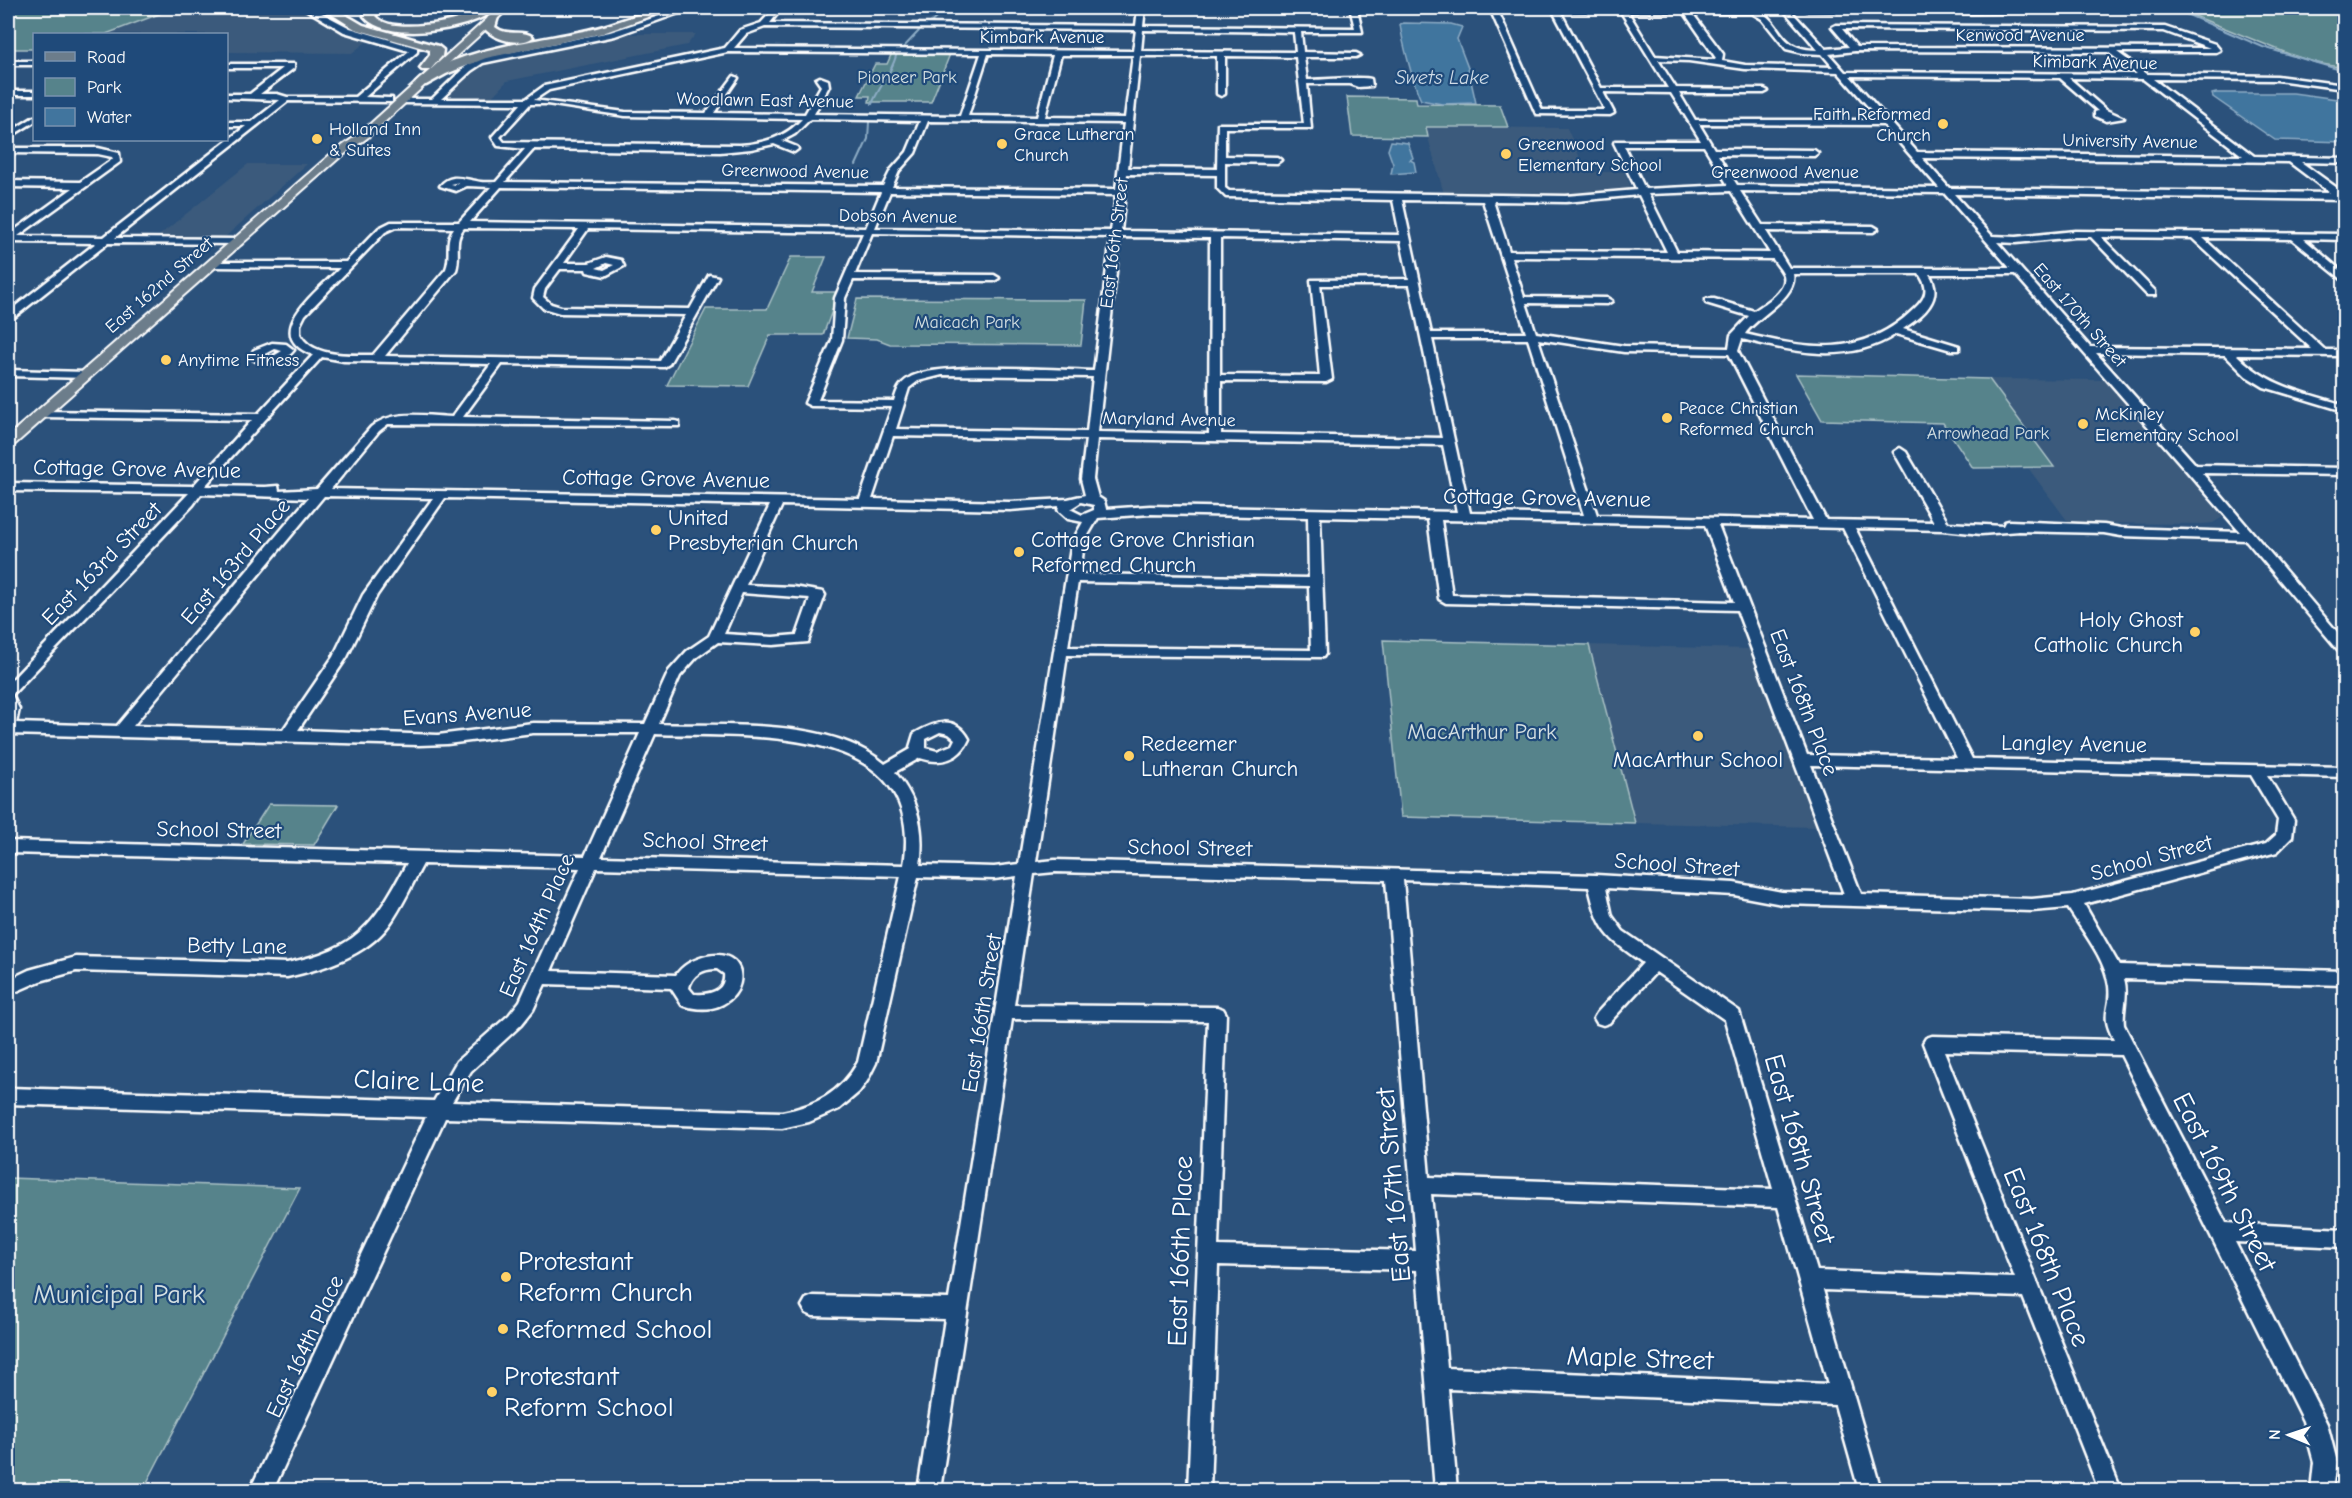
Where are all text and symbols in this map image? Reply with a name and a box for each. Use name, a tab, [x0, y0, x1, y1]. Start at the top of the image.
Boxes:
street label: Kenwood Avenue	[1956, 25, 2084, 46]
street label: Kimbark Avenue	[980, 27, 1104, 48]
legend	[33, 33, 228, 141]
text: Road	[87, 47, 126, 68]
street label: Kimbark Avenue	[2032, 51, 2157, 74]
water label: Swets Lake	[1395, 66, 1489, 89]
park label: Pioneer Park	[857, 67, 957, 88]
text: Park	[87, 77, 122, 98]
street label: Woodlawn East Avenue	[676, 88, 854, 113]
place label: Faith Reformed Church	[1813, 104, 1931, 146]
text: Water	[87, 107, 132, 128]
marker: Faith Reformed Church	[1936, 117, 1950, 131]
place label: Holland Inn & Suites	[329, 119, 421, 161]
place label: Grace Lutheran Church	[1014, 124, 1135, 166]
street label: University Avenue	[2062, 130, 2198, 153]
marker: Holland Inn & Suites	[310, 132, 324, 146]
place label: Greenwood Elementary School	[1518, 134, 1662, 176]
marker: Grace Lutheran Church	[995, 137, 1009, 151]
marker: Greenwood Elementary School	[1499, 147, 1513, 161]
street label: Greenwood Avenue	[721, 160, 869, 183]
street label: Greenwood Avenue	[1711, 162, 1859, 183]
street label: East 166th Street	[1096, 176, 1133, 310]
street label: Dobson Avenue	[839, 205, 957, 228]
street label: East 162nd Street	[101, 232, 218, 338]
street label: East 170th Street	[2029, 259, 2131, 372]
park label: Maicach Park	[914, 312, 1020, 333]
place label: Anytime Fitness	[178, 350, 299, 371]
marker: Anytime Fitness	[159, 353, 173, 367]
place label: Peace Christian Reformed Church	[1679, 398, 1814, 440]
place label: McKinley Elementary School	[2095, 404, 2239, 446]
street label: Maryland Avenue	[1102, 408, 1236, 431]
marker: Peace Christian Reformed Church	[1660, 411, 1674, 425]
marker: McKinley Elementary School	[2076, 417, 2090, 431]
park label: Arrowhead Park	[1927, 423, 2050, 444]
street label: Cottage Grove Avenue	[33, 454, 241, 484]
street label: Cottage Grove Avenue	[562, 464, 770, 494]
street label: Cottage Grove Avenue	[1443, 483, 1651, 513]
street label: East 163rd Place	[176, 493, 296, 630]
street label: East 163rd Street	[36, 496, 168, 631]
place label: United Presbyterian Church	[668, 505, 859, 556]
marker: United Presbyterian Church	[649, 523, 663, 537]
place label: Cottage Grove Christian Reformed Church	[1031, 527, 1255, 578]
marker: Cottage Grove Christian Reformed Church	[1012, 545, 1026, 559]
place label: Holy Ghost Catholic Church	[2034, 607, 2184, 658]
street label: East 168th Place	[1764, 625, 1844, 779]
marker: Holy Ghost Catholic Church	[2188, 625, 2202, 639]
street label: Evans Avenue	[402, 697, 532, 731]
park label: MacArthur Park	[1407, 719, 1557, 745]
marker: MacArthur School	[1691, 729, 1705, 743]
street label: Langley Avenue	[2001, 730, 2147, 758]
place label: Redeemer Lutheran Church	[1141, 731, 1298, 782]
place label: MacArthur School	[1613, 747, 1783, 773]
marker: Redeemer Lutheran Church	[1122, 749, 1136, 763]
street label: School Street	[156, 816, 282, 844]
street label: School Street	[642, 827, 769, 857]
street label: School Street	[2087, 829, 2216, 887]
street label: School Street	[1127, 834, 1253, 862]
street label: School Street	[1614, 848, 1741, 882]
street label: East 164th Place	[494, 850, 580, 1001]
street label: East 166th Street	[957, 931, 1007, 1094]
street label: Betty Lane	[187, 932, 287, 960]
street label: East 168th Street	[1758, 1051, 1842, 1249]
street label: Claire Lane	[353, 1064, 485, 1099]
street label: East 167th Street	[1369, 1085, 1417, 1283]
street label: East 169th Street	[2166, 1088, 2284, 1278]
street label: East 166th Place	[1162, 1155, 1199, 1347]
street label: East 168th Place	[1997, 1163, 2097, 1351]
place label: Protestant Reform Church	[518, 1246, 693, 1308]
marker: Protestant Reform Church	[499, 1270, 513, 1284]
street label: East 164th Place	[261, 1271, 349, 1422]
park label: Municipal Park	[33, 1279, 205, 1310]
place label: Reformed School	[515, 1314, 712, 1345]
marker: Reformed School	[496, 1322, 510, 1336]
street label: Maple Street	[1566, 1340, 1715, 1377]
place label: Protestant Reform School	[504, 1361, 674, 1423]
marker: Protestant Reform School	[485, 1385, 499, 1399]
north arrow	[2259, 1405, 2319, 1465]
text: N	[2266, 1429, 2284, 1440]

